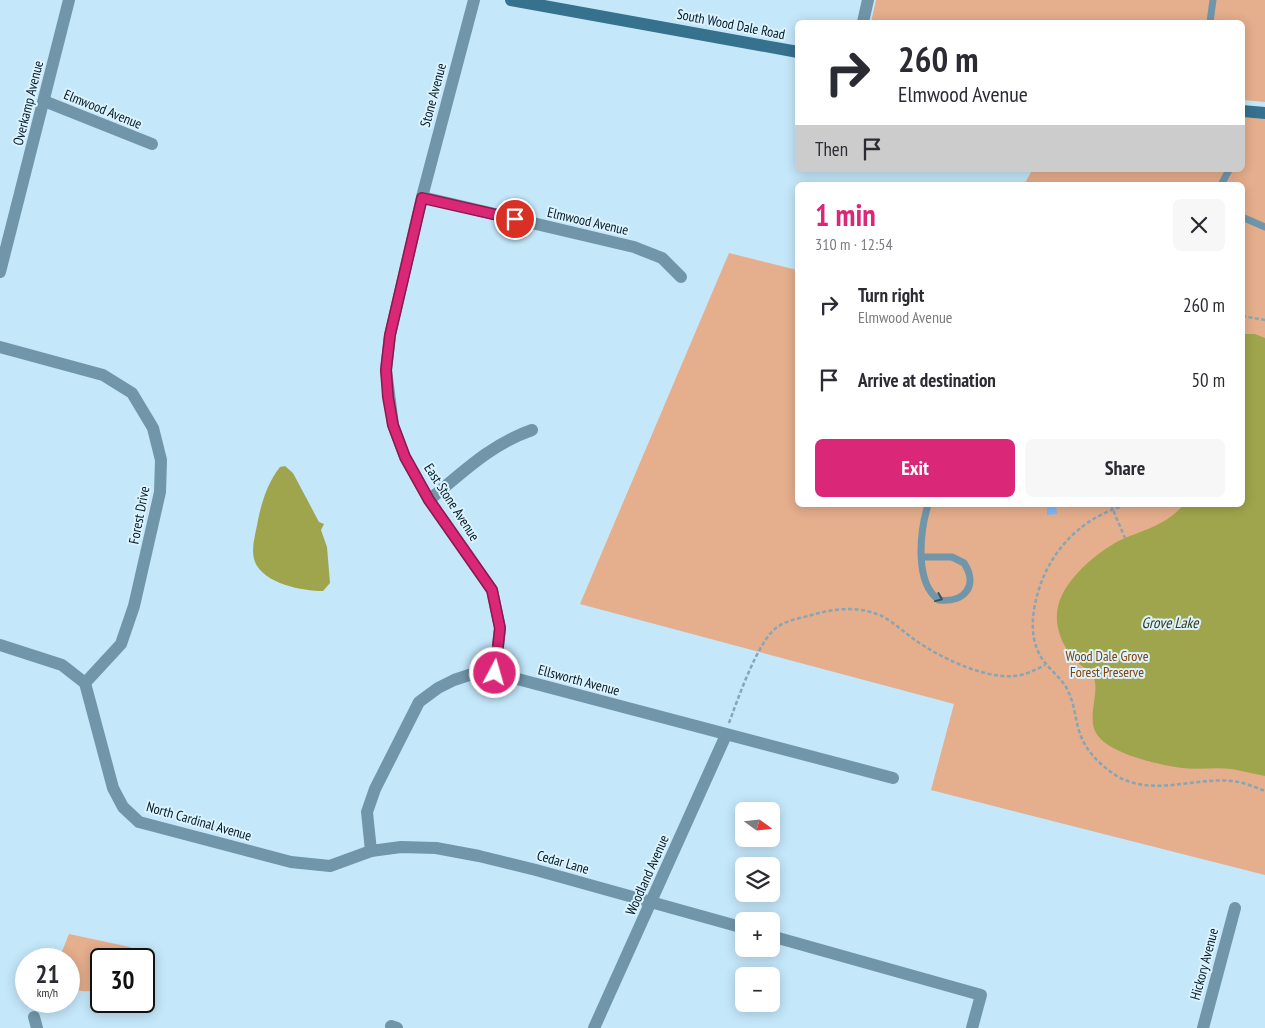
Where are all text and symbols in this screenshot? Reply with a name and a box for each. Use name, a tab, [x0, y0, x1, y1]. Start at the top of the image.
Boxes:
street label: South Wood Dale Road	[675, 5, 787, 43]
text: 260 m	[898, 36, 979, 82]
icon: right	[815, 40, 880, 105]
street label: Overkamp Avenue	[9, 59, 47, 147]
street label: Stone Avenue	[416, 61, 450, 129]
text: Elmwood Avenue	[898, 80, 1028, 108]
street label: Elmwood Avenue	[61, 85, 145, 133]
icon: arrive	[858, 135, 886, 163]
text: Then	[815, 137, 848, 161]
text: 1 min	[815, 195, 876, 234]
pin	[494, 198, 536, 240]
button: close	[1173, 199, 1225, 251]
street label: Elmwood Avenue	[546, 203, 631, 239]
icon: arrive	[501, 205, 529, 233]
text: 310 m · 12:54	[815, 234, 893, 254]
text: Turn right	[858, 283, 924, 307]
icon: right	[815, 291, 843, 319]
text: 260 m	[1183, 293, 1225, 317]
text: Elmwood Avenue	[858, 307, 952, 327]
icon: arrive	[815, 366, 843, 394]
text: Arrive at destination	[858, 368, 996, 392]
text: 50 m	[1192, 368, 1225, 392]
button: Exit	[815, 439, 1015, 497]
button: Share	[1025, 439, 1225, 497]
street label: East Stone Avenue	[420, 460, 484, 544]
street label: Forest Drive	[125, 484, 153, 545]
one-way arrow	[934, 592, 943, 602]
water label: Grove Lake	[1142, 613, 1199, 632]
position arrow	[468, 646, 520, 698]
park label: Wood Dale Grove Forest Preserve	[1066, 647, 1149, 681]
street label: Ellsworth Avenue	[536, 660, 622, 700]
street label: North Cardinal Avenue	[144, 797, 254, 845]
north arrow	[735, 802, 780, 848]
map controls	[735, 802, 780, 1012]
street label: Woodland Avenue	[621, 832, 673, 918]
street label: Cedar Lane	[535, 846, 591, 878]
button: layers	[735, 857, 780, 902]
button: +	[735, 912, 780, 957]
street label: Hickory Avenue	[1186, 926, 1222, 1002]
speed limit sign: 30	[90, 948, 155, 1013]
text: 21	[36, 958, 59, 990]
button: −	[735, 967, 780, 1012]
text: km/h	[37, 985, 58, 1000]

